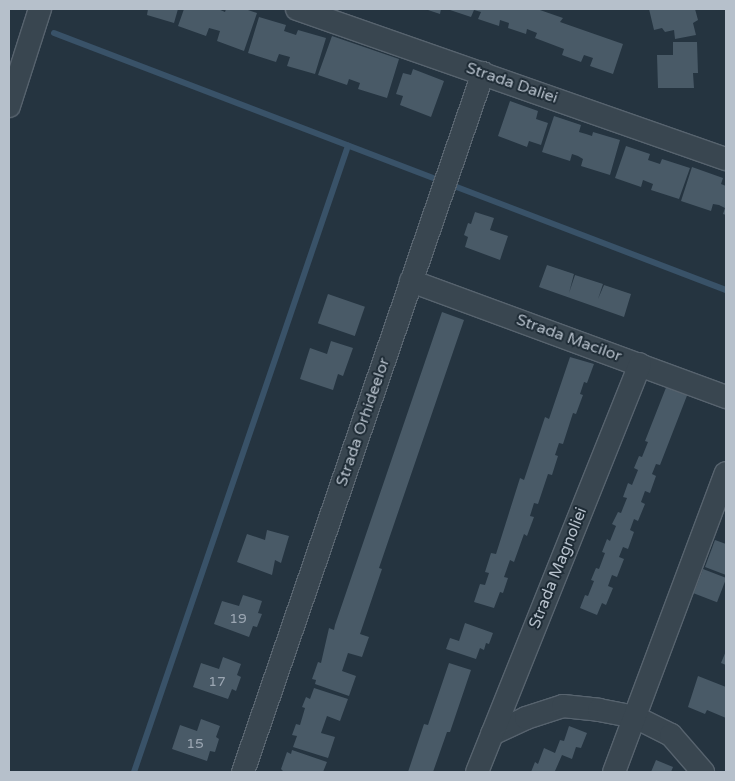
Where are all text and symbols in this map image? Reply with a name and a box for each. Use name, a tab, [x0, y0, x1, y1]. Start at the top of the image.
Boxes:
street label: Strada Daliei	[464, 58, 560, 108]
street label: Strada Macilor	[514, 310, 624, 366]
street label: Strada Orhideelor	[332, 355, 394, 489]
street label: Strada Magnoliei	[525, 505, 591, 631]
house number: 19	[229, 611, 247, 627]
house number: 17	[208, 674, 226, 690]
house number: 15	[186, 736, 204, 752]

